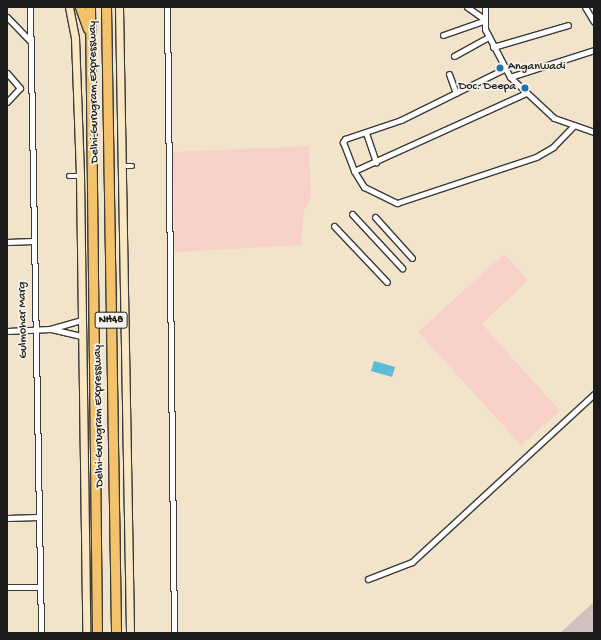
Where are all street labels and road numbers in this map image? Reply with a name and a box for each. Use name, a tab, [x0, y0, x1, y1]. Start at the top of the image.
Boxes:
street label: Delhi-Gurugram Expressway	[87, 21, 103, 163]
street label: Gulmohar Marg	[16, 281, 32, 359]
road number: NH48	[94, 311, 128, 329]
street label: Delhi-Gurugram Expressway	[92, 345, 108, 487]

